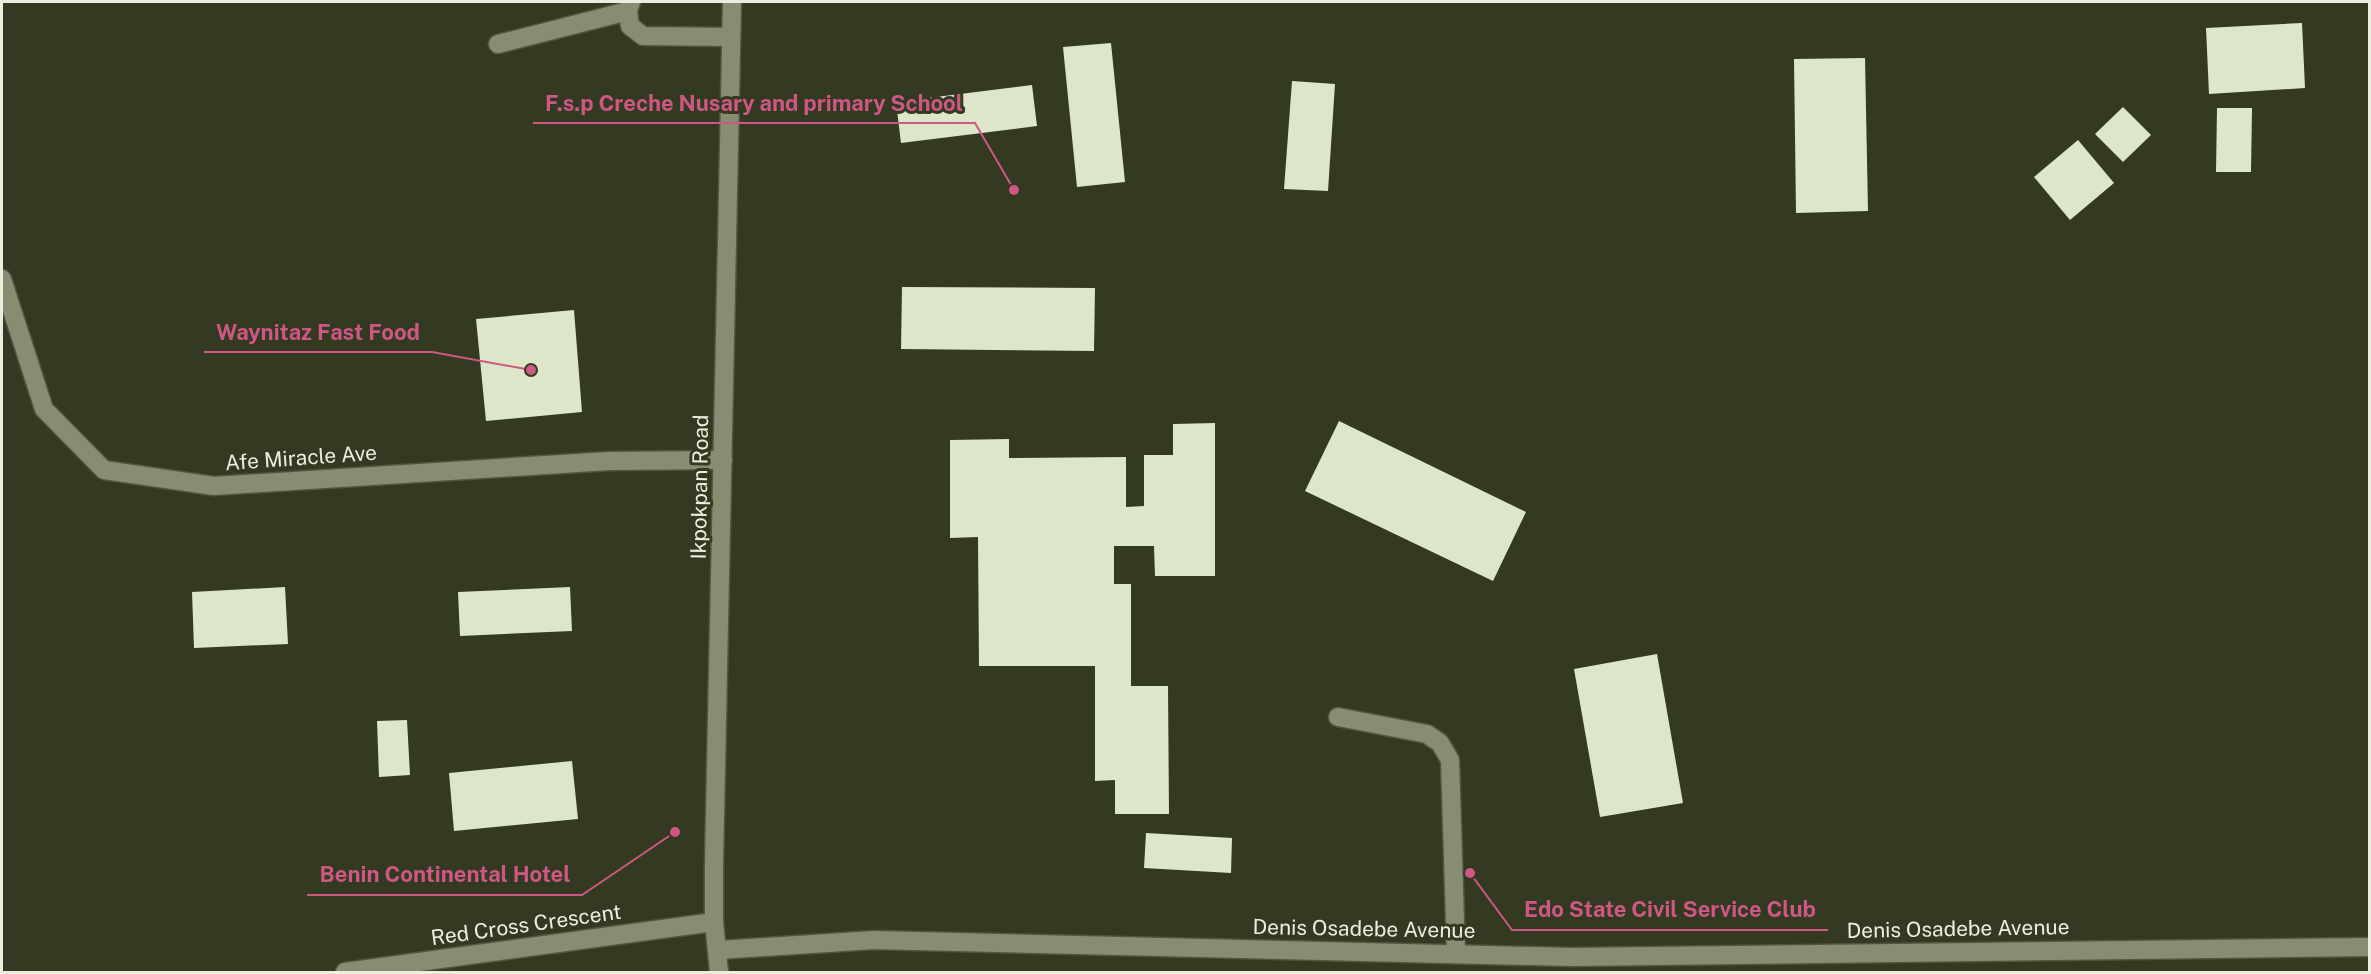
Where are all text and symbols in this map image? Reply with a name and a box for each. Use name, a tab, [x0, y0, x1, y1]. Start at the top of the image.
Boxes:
callout: F.s.p Creche Nusary and primary School	[533, 83, 975, 123]
text: F.s.p Creche Nusary and primary School	[545, 90, 963, 116]
callout: Waynitaz Fast Food	[204, 312, 432, 352]
text: Waynitaz Fast Food	[216, 319, 420, 345]
street label: Ikpokpan Road	[686, 414, 713, 560]
street label: Afe Miracle Ave	[224, 440, 378, 475]
callout: Benin Continental Hotel	[307, 855, 582, 895]
text: Benin Continental Hotel	[320, 861, 570, 887]
callout: Edo State Civil Service Club	[1512, 890, 1828, 930]
text: Edo State Civil Service Club	[1524, 896, 1816, 922]
street label: Red Cross Crescent	[429, 899, 623, 950]
street label: Denis Osadebe Avenue	[1252, 914, 1476, 943]
street label: Denis Osadebe Avenue	[1846, 914, 2070, 943]

